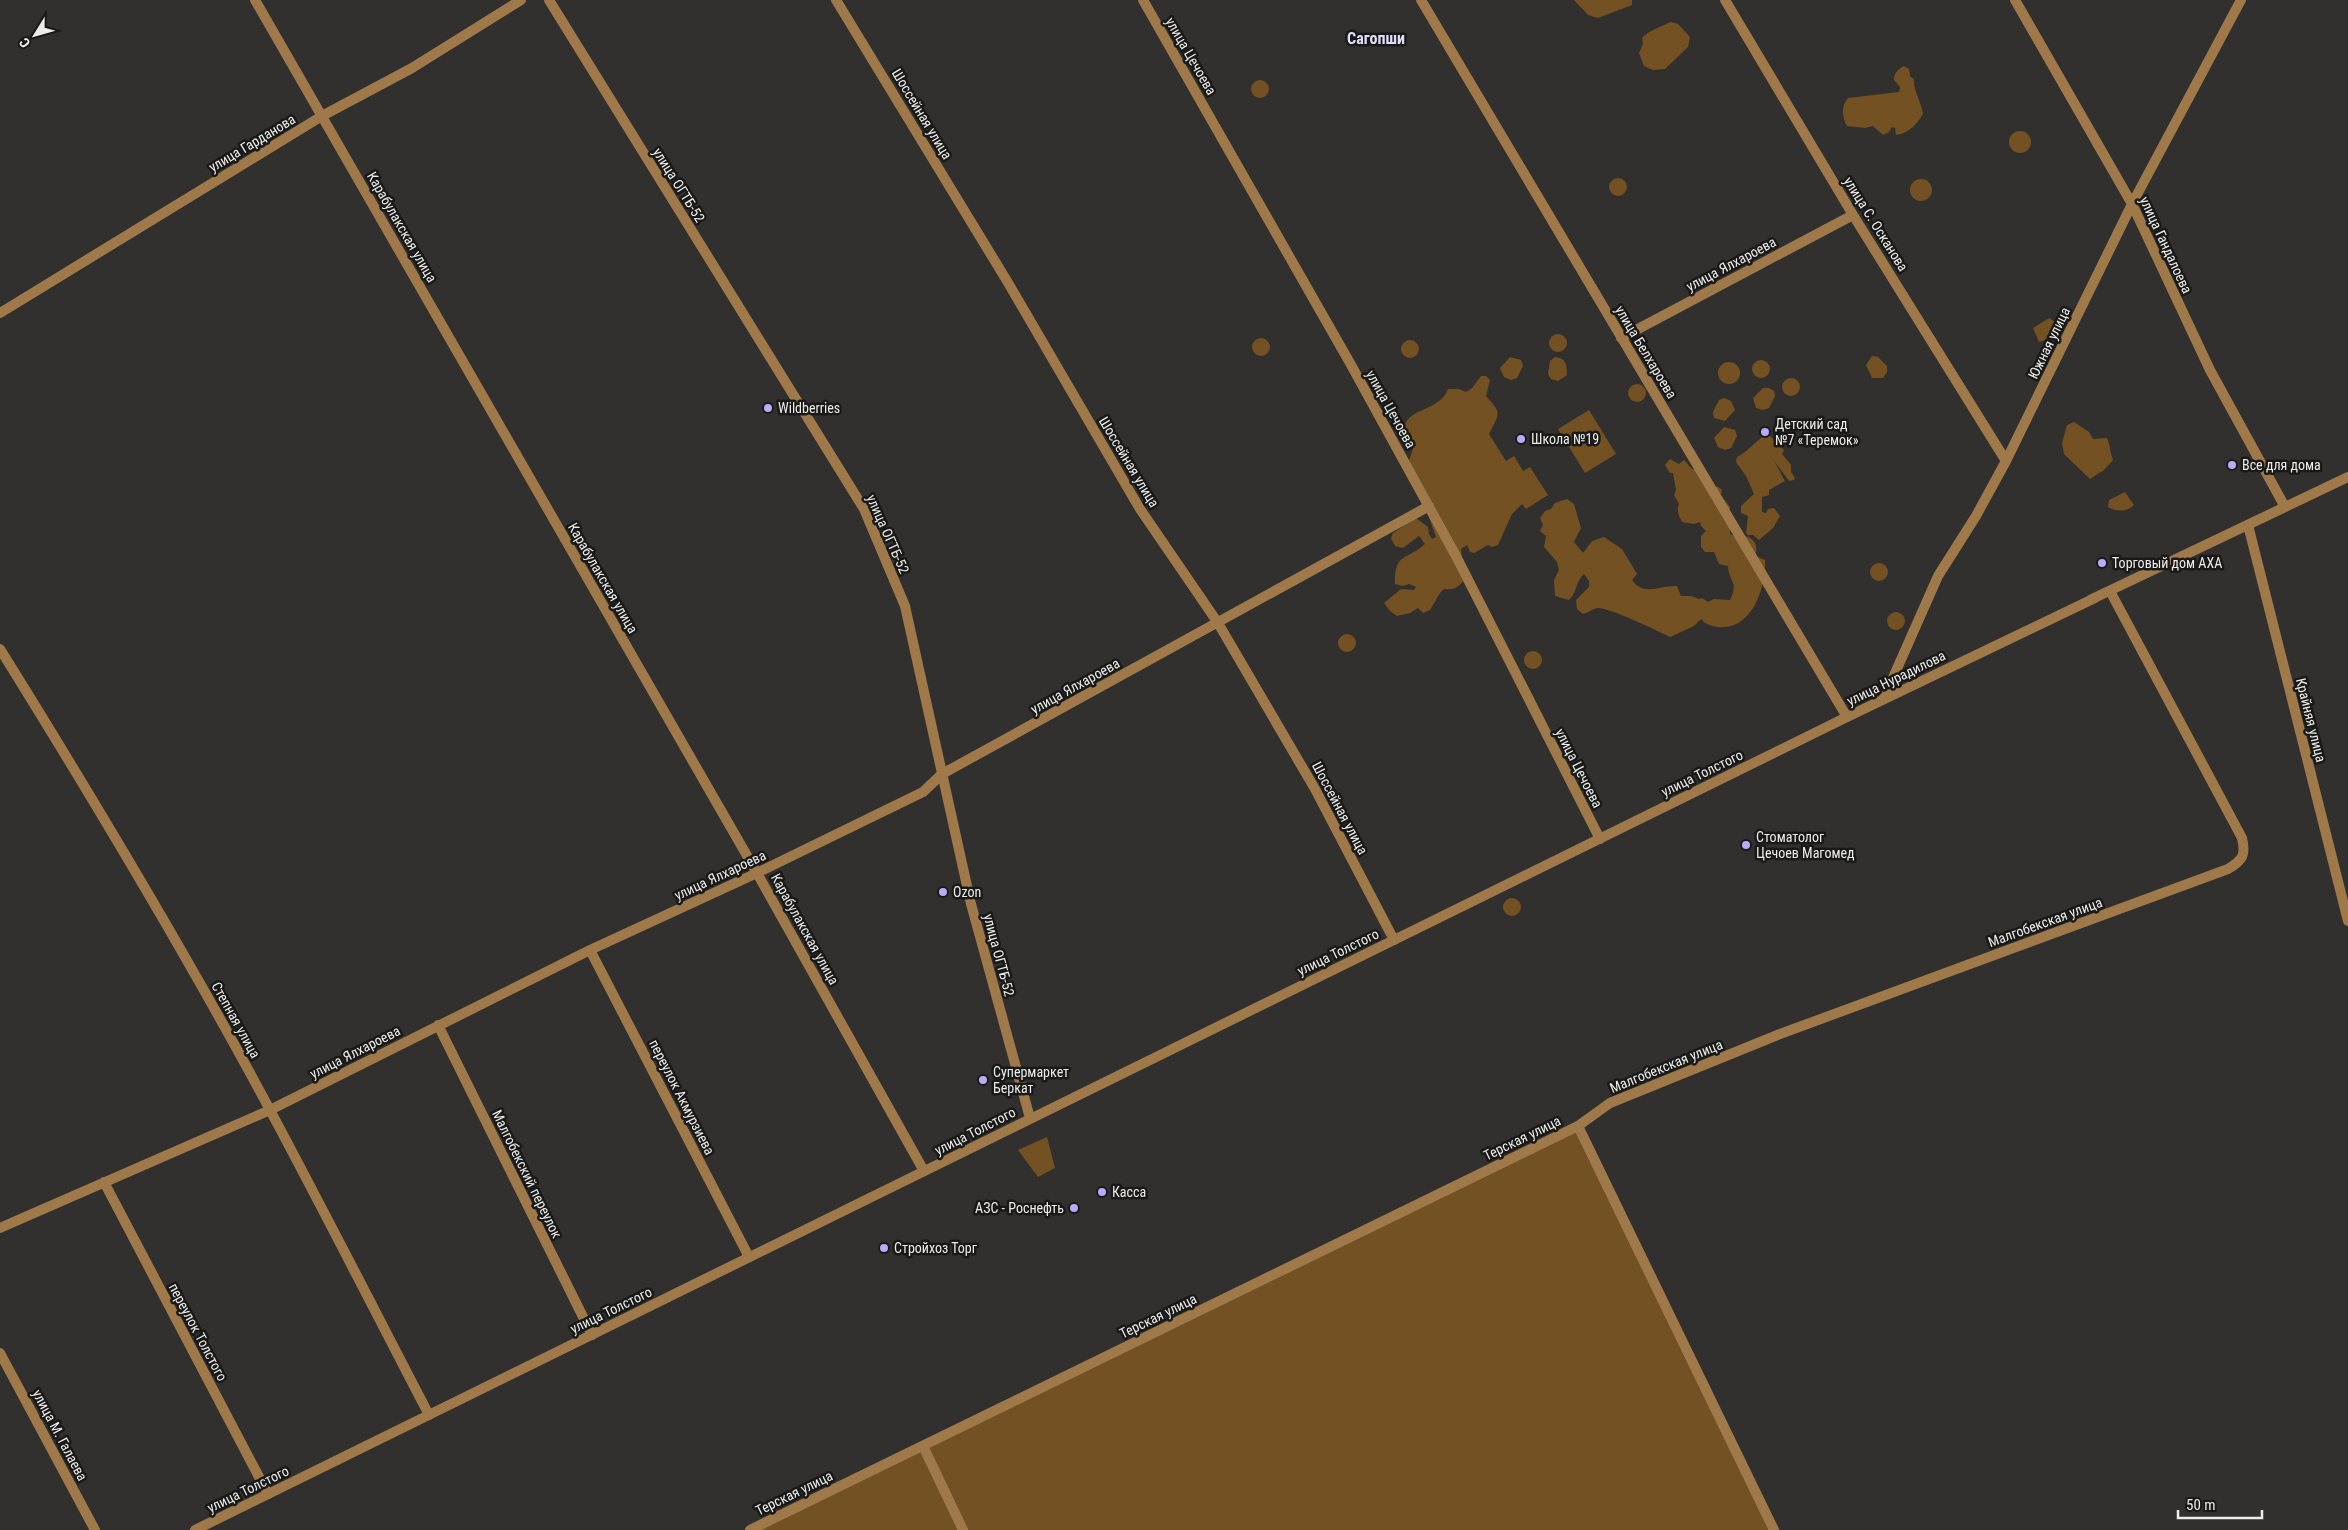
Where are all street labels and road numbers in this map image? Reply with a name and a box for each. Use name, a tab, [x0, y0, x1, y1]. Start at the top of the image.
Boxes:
street label: улица Цечоева	[1162, 14, 1220, 98]
street label: Шоссейная улица	[889, 66, 955, 162]
street label: улица Гарданова	[206, 111, 298, 175]
street label: улица ОГТБ-52	[650, 145, 708, 225]
street label: Карабулакская улица	[364, 169, 440, 285]
street label: улица С. Осканова	[1841, 174, 1911, 274]
street label: улица Гандалоева	[2137, 194, 2195, 296]
street label: улица Ялхароева	[1683, 234, 1779, 294]
street label: улица Белхароева	[1612, 303, 1680, 401]
street label: Южная улица	[2025, 305, 2073, 381]
street label: улица Цечоева	[1363, 367, 1419, 451]
street label: Шоссейная улица	[1096, 414, 1162, 510]
street label: улица ОГТБ-52	[863, 492, 913, 576]
street label: Карабулакская улица	[565, 520, 641, 636]
street label: улица Нурадилова	[1844, 647, 1948, 709]
street label: улица Ялхароева	[1028, 655, 1122, 717]
street label: Крайняя улица	[2293, 676, 2329, 764]
street label: улица Цечоева	[1552, 726, 1606, 810]
street label: улица Толстого	[1659, 746, 1745, 800]
street label: Шоссейная улица	[1309, 759, 1371, 857]
street label: улица Ялхароева	[672, 847, 768, 903]
street label: Карабулакская улица	[768, 871, 842, 987]
street label: Малгобекская улица	[1986, 894, 2104, 950]
street label: улица ОГТБ-52	[980, 912, 1018, 998]
street label: улица Толстого	[1295, 925, 1381, 979]
street label: Степная улица	[208, 979, 264, 1061]
street label: улица Ялхароева	[307, 1022, 403, 1082]
street label: Малгобекская улица	[1607, 1036, 1725, 1096]
street label: переулок Акмурзиева	[646, 1037, 718, 1157]
street label: улица Толстого	[932, 1104, 1018, 1158]
street label: Малгобекский переулок	[489, 1107, 565, 1241]
street label: Терская улица	[1481, 1112, 1563, 1164]
street label: переулок Толстого	[165, 1280, 231, 1384]
street label: улица Толстого	[568, 1283, 654, 1337]
street label: Терская улица	[1117, 1290, 1199, 1342]
street label: улица М. Галаева	[29, 1387, 91, 1483]
street label: улица Толстого	[205, 1462, 291, 1516]
street label: Терская улица	[753, 1467, 835, 1519]

